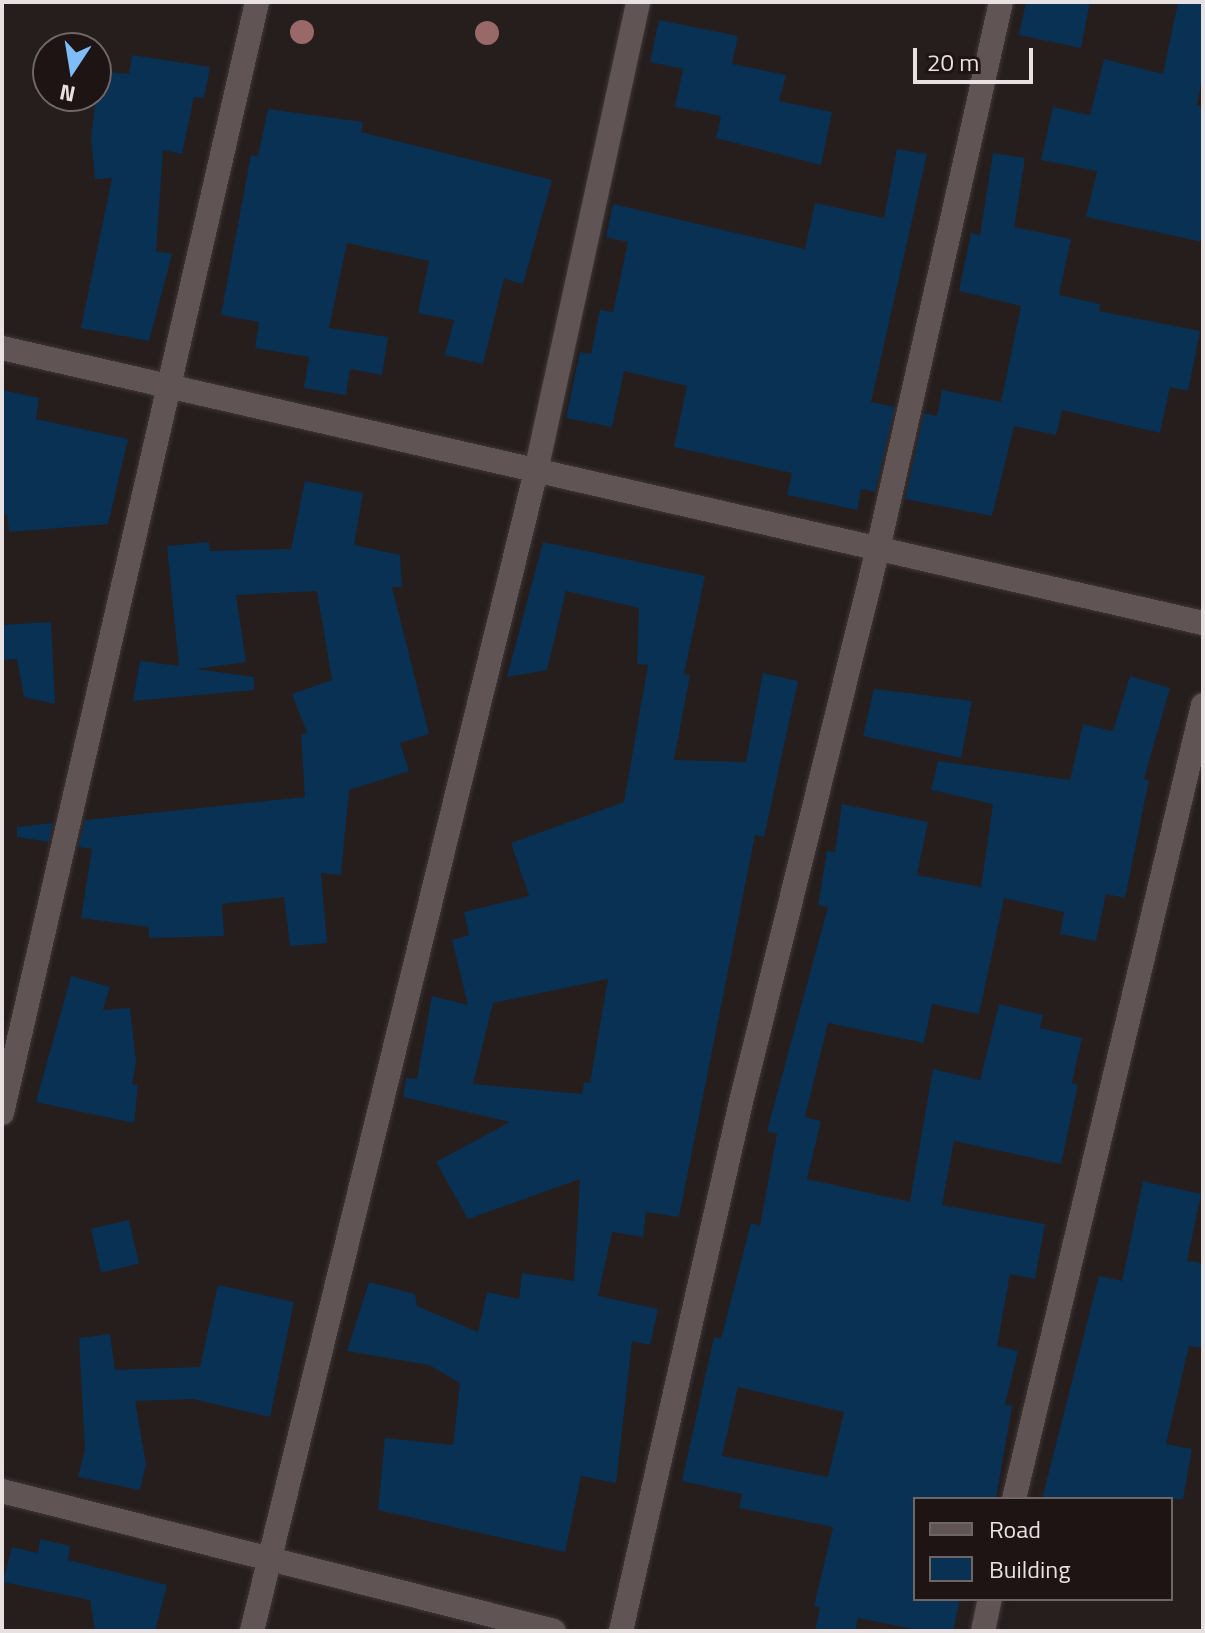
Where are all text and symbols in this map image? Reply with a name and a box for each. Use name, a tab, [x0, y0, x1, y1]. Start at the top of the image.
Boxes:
north arrow	[32, 32, 112, 112]
scale bar	[917, 32, 1037, 82]
text: 20 m	[927, 44, 979, 80]
text: N	[56, 75, 78, 112]
legend	[913, 1497, 1173, 1601]
text: Road	[989, 1511, 1041, 1547]
text: Building	[989, 1551, 1071, 1587]

